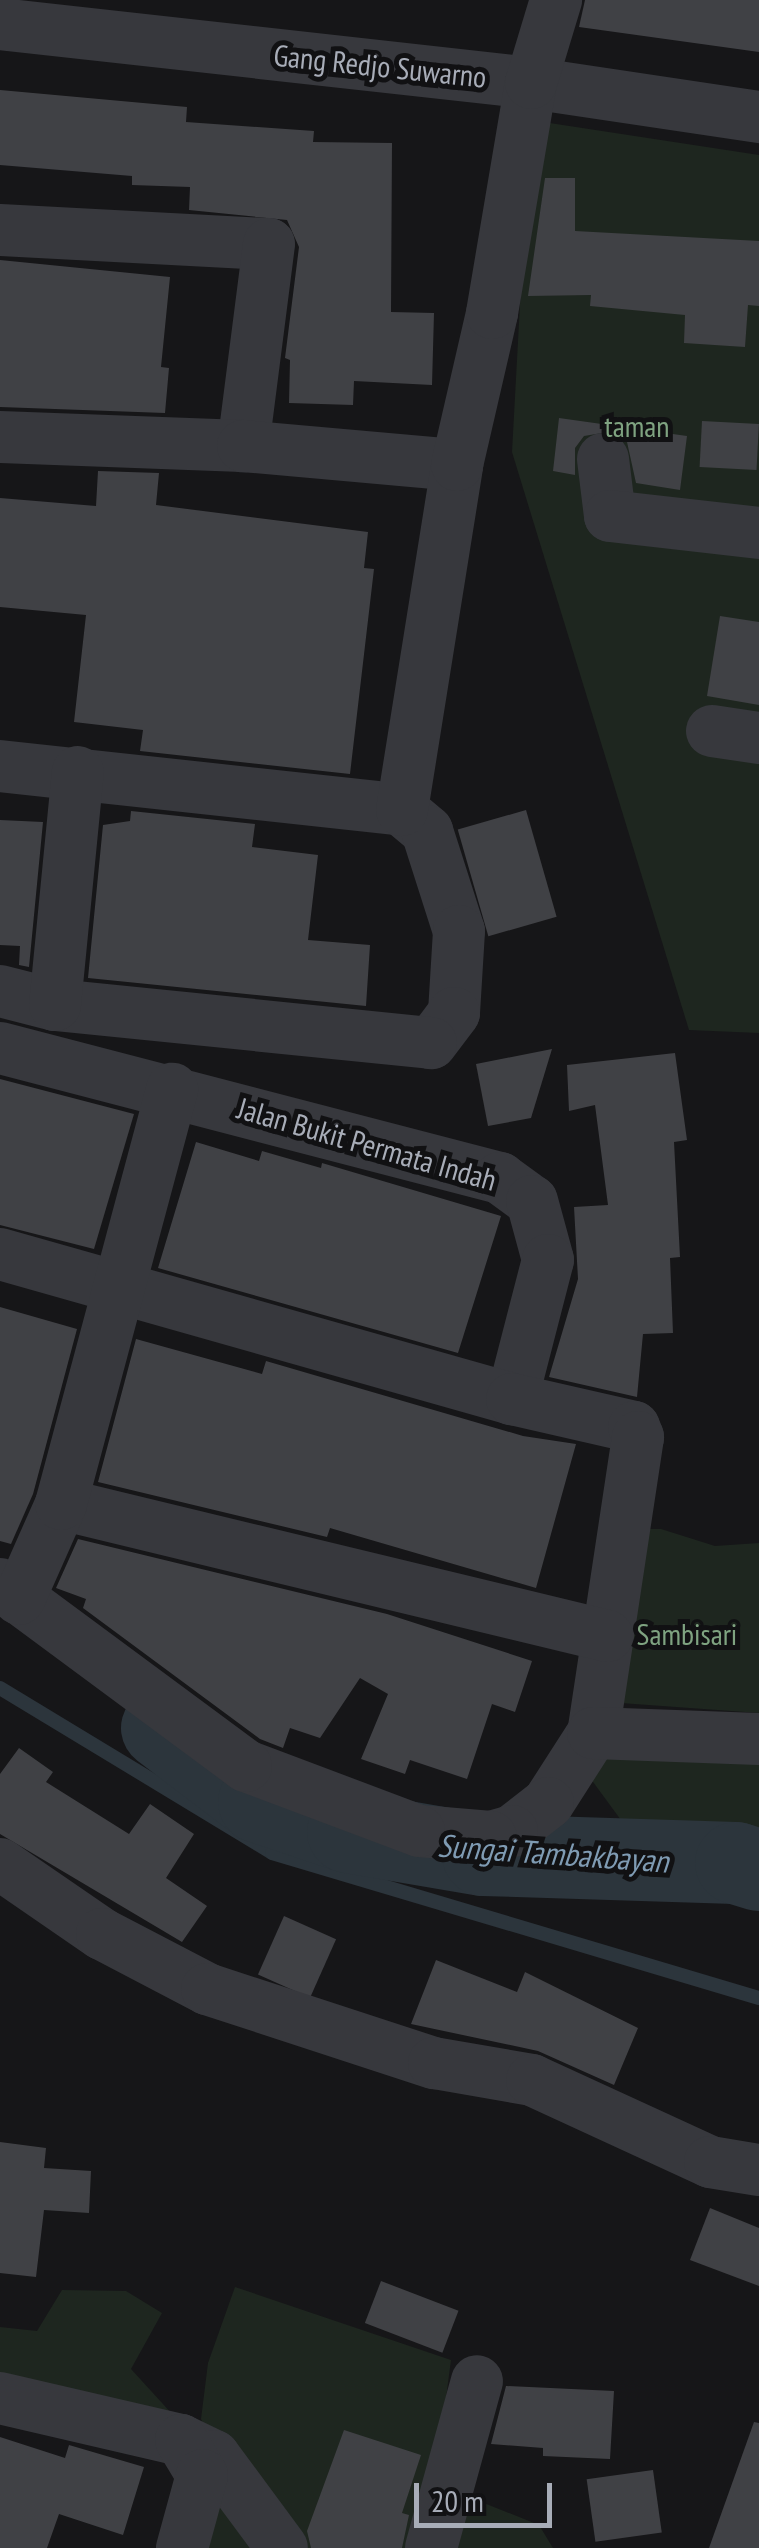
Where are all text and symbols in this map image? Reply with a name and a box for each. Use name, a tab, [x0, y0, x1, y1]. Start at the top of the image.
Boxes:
street label: Gang Redjo Suwarno	[272, 37, 488, 95]
park label: taman	[605, 408, 669, 444]
street label: Jalan Bukit Permata Indah	[234, 1090, 500, 1198]
park label: Sambisari	[637, 1616, 737, 1652]
water label: Sungai Tambakbayan	[436, 1826, 670, 1880]
scale bar	[419, 2463, 556, 2525]
text: 20 m	[431, 2481, 484, 2520]

